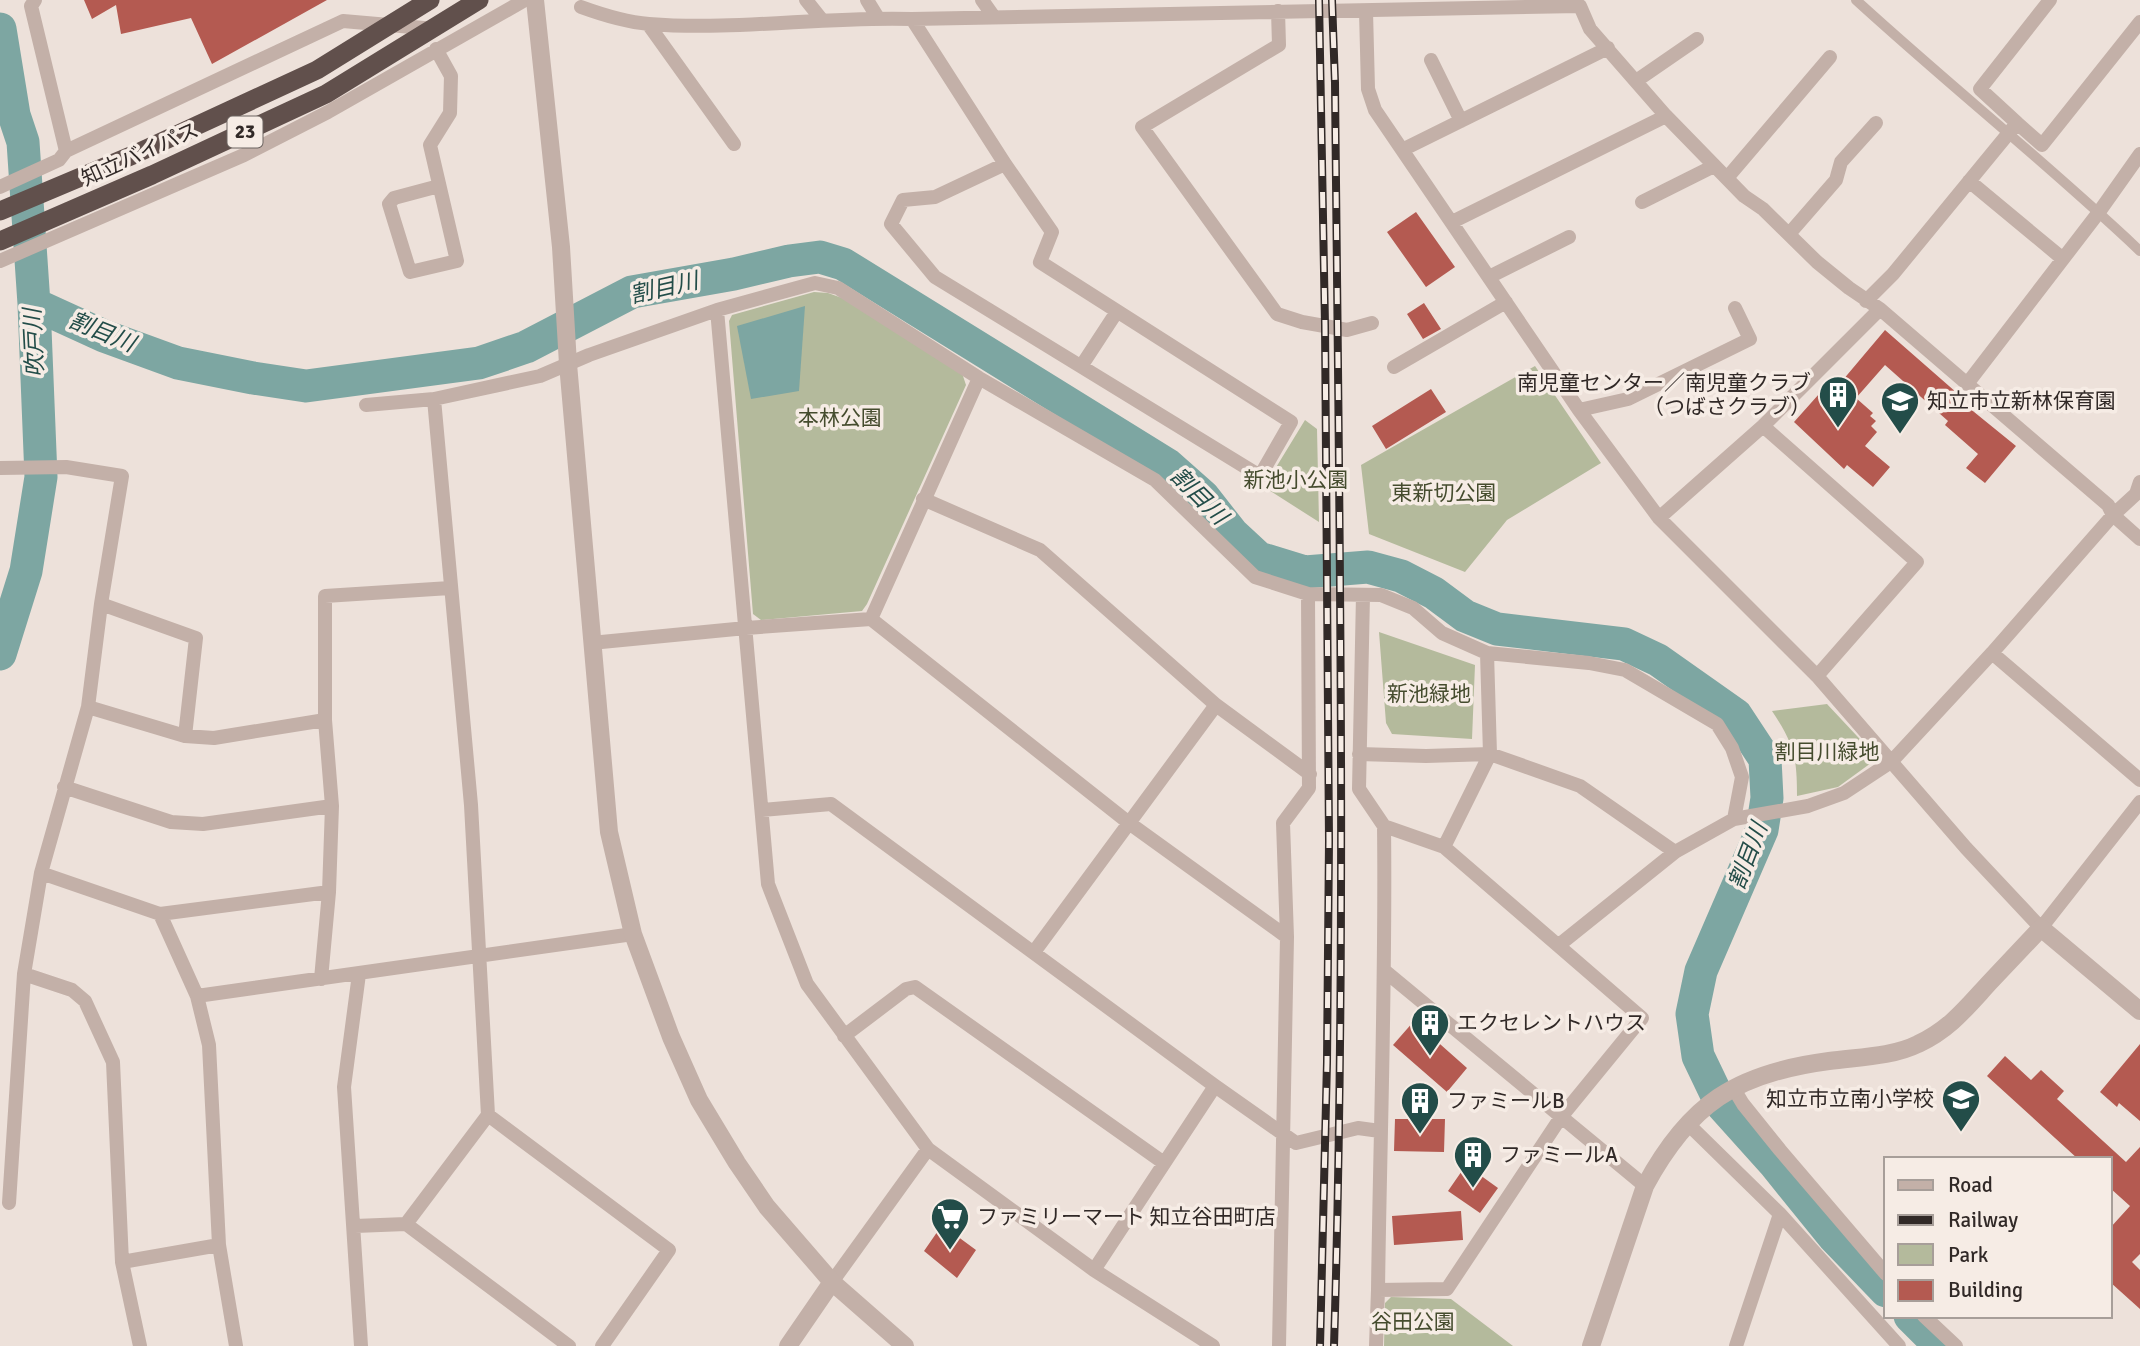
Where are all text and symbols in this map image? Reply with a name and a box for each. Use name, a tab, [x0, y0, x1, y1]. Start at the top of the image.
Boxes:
road number: 23	[228, 116, 262, 148]
street label: 知立バイパス	[77, 117, 203, 191]
water label: 割目川	[627, 265, 704, 310]
water label: 吹戸川	[18, 305, 50, 378]
water label: 割目川	[65, 306, 142, 359]
place label: 南児童センター／南児童クラブ （つばさクラブ）	[1517, 370, 1811, 420]
building icon: 南児童センター／南児童クラブ （つばさクラブ）	[1817, 374, 1859, 429]
school or university icon: 知立市立新林保育園	[1879, 380, 1921, 435]
place label: 知立市立新林保育園	[1927, 388, 2116, 414]
park label: 本林公園	[798, 405, 882, 431]
water label: 割目川	[1164, 461, 1236, 533]
park label: 新池小公園	[1244, 467, 1349, 493]
park label: 東新切公園	[1392, 480, 1497, 506]
park label: 新池緑地	[1387, 681, 1471, 707]
park label: 割目川緑地	[1775, 739, 1880, 765]
water label: 割目川	[1722, 816, 1775, 893]
building icon: エクセレントハウス	[1409, 1002, 1451, 1057]
place label: エクセレントハウス	[1457, 1010, 1646, 1036]
school or university icon: 知立市立南小学校	[1940, 1078, 1982, 1133]
building icon: ファミールB	[1399, 1080, 1441, 1135]
place label: 知立市立南小学校	[1766, 1086, 1934, 1112]
place label: ファミールB	[1447, 1088, 1565, 1114]
building icon: ファミールA	[1452, 1134, 1494, 1189]
place label: ファミールA	[1500, 1142, 1618, 1168]
legend	[1884, 1157, 2112, 1318]
text: Road	[1948, 1172, 1993, 1198]
supermarket icon: ファミリーマート 知立谷田町店	[929, 1196, 971, 1251]
place label: ファミリーマート 知立谷田町店	[977, 1204, 1276, 1230]
text: Railway	[1948, 1207, 2018, 1233]
text: Park	[1948, 1242, 1989, 1268]
text: Building	[1948, 1277, 2023, 1303]
park label: 谷田公園	[1371, 1309, 1455, 1335]

